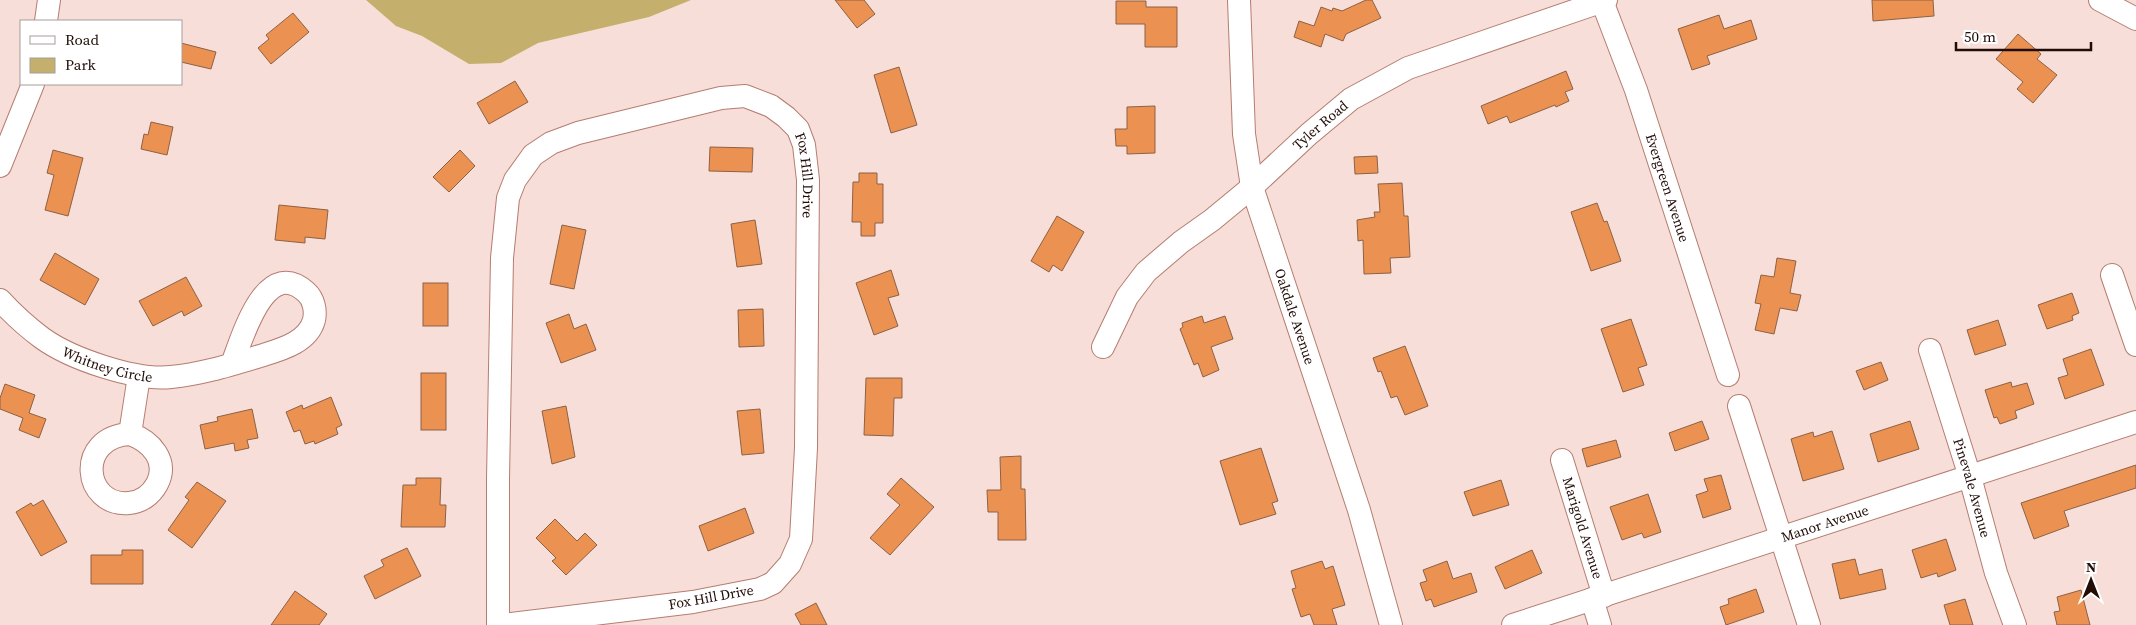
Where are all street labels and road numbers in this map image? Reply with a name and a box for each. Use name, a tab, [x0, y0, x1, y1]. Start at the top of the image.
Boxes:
street label: Tyler Road	[1288, 96, 1352, 154]
street label: Fox Hill Drive	[790, 129, 818, 218]
street label: Evergreen Avenue	[1641, 131, 1694, 245]
street label: Oakdale Avenue	[1270, 266, 1320, 367]
street label: Whitney Circle	[59, 341, 154, 387]
street label: Pinevale Avenue	[1948, 435, 1996, 540]
street label: Marigold Avenue	[1558, 474, 1608, 581]
street label: Manor Avenue	[1779, 500, 1871, 547]
street label: Fox Hill Drive	[667, 580, 755, 614]

